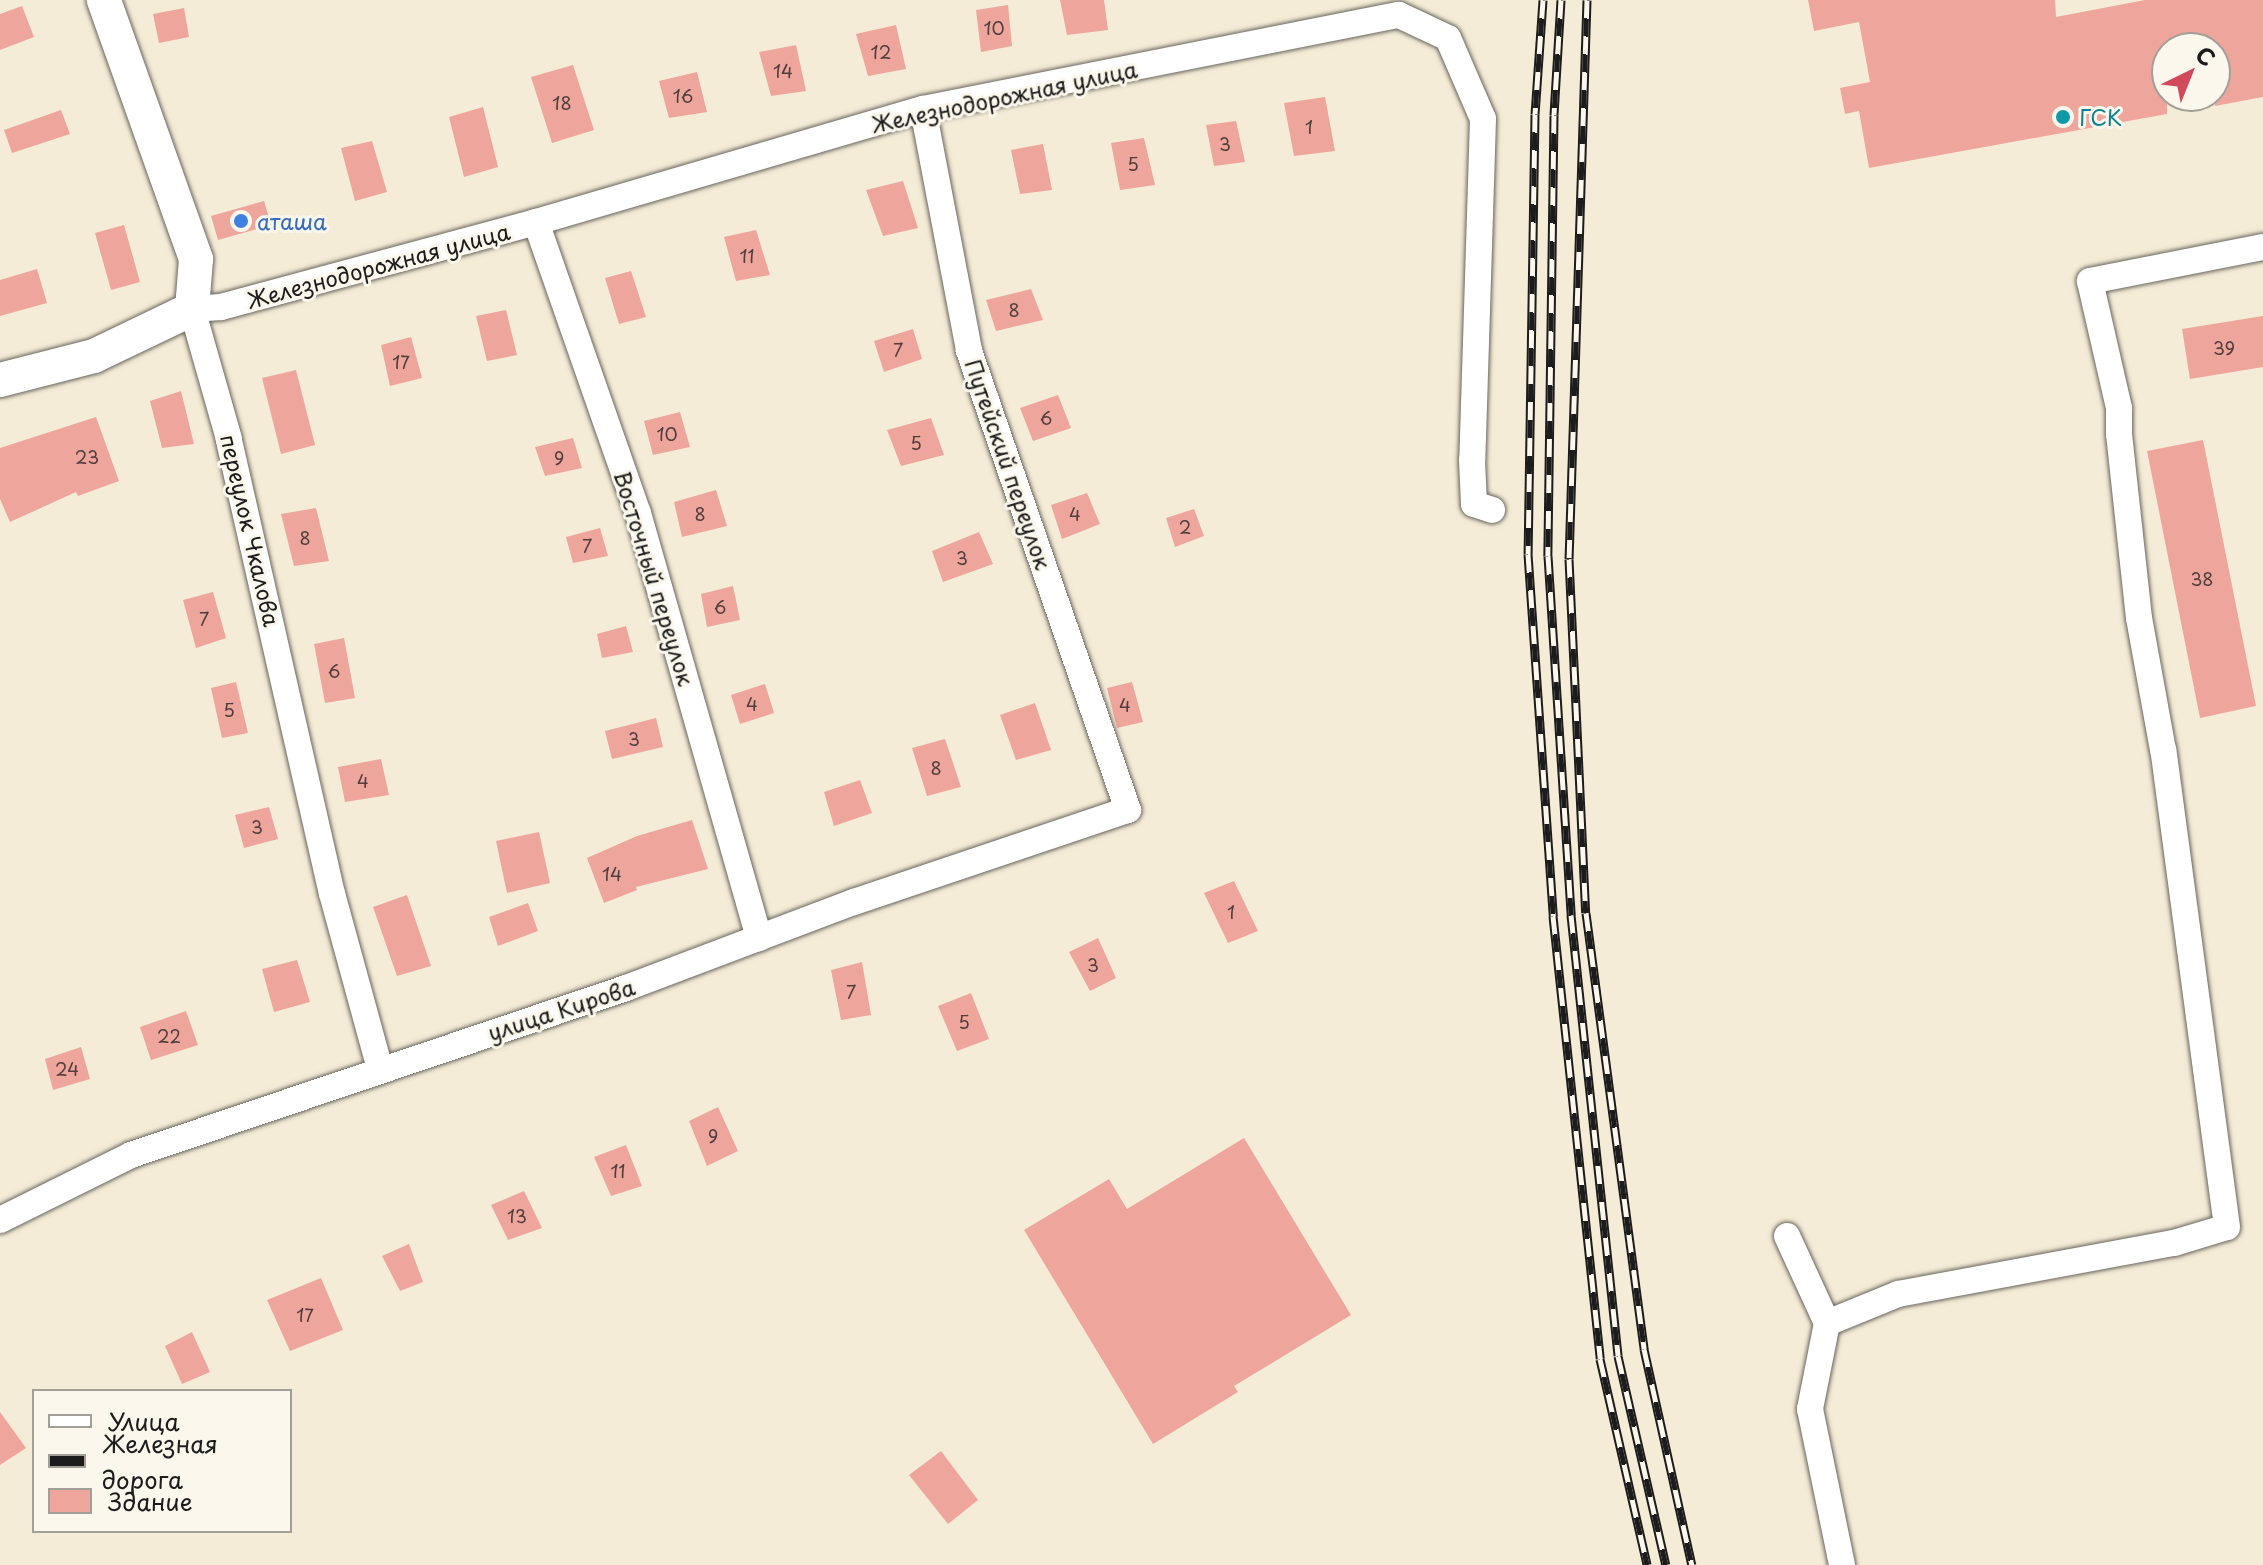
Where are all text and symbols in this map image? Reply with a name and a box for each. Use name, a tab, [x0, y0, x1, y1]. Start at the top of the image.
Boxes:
house number: 10	[983, 17, 1005, 39]
north arrow	[2151, 32, 2231, 112]
text: С	[2189, 38, 2224, 73]
house number: 12	[871, 41, 891, 63]
street label: Железнодорожная улица	[868, 55, 1140, 137]
house number: 14	[773, 60, 793, 82]
house number: 16	[673, 85, 693, 107]
house number: 18	[552, 92, 572, 114]
place label: ГСК	[2079, 104, 2122, 130]
marker: ГСК	[2054, 108, 2072, 126]
house number: 1	[1305, 116, 1313, 138]
house number: 3	[1219, 133, 1231, 155]
house number: 5	[1127, 153, 1139, 175]
place label: аташа	[257, 208, 327, 234]
marker: аташа	[232, 212, 250, 230]
street label: Железнодорожная улица	[243, 217, 513, 313]
house number: 11	[739, 245, 755, 267]
house number: 8	[1008, 299, 1020, 321]
house number: 39	[2213, 337, 2235, 359]
house number: 7	[893, 339, 903, 361]
house number: 17	[392, 351, 410, 373]
street label: Путейский переулок	[961, 355, 1057, 573]
house number: 6	[1040, 407, 1052, 429]
house number: 10	[656, 423, 678, 445]
street label: переулок Чкалова	[216, 431, 286, 629]
house number: 5	[910, 432, 922, 454]
house number: 23	[75, 446, 99, 468]
house number: 9	[554, 447, 564, 469]
street label: Восточный переулок	[610, 468, 700, 688]
house number: 8	[694, 503, 706, 525]
house number: 4	[1069, 503, 1081, 525]
house number: 2	[1179, 516, 1191, 538]
house number: 8	[299, 527, 311, 549]
house number: 7	[582, 535, 592, 557]
house number: 3	[956, 547, 968, 569]
house number: 38	[2190, 568, 2214, 590]
house number: 6	[714, 596, 726, 618]
house number: 7	[199, 608, 209, 630]
house number: 6	[328, 660, 340, 682]
house number: 4	[746, 693, 758, 715]
house number: 4	[1119, 694, 1131, 716]
house number: 5	[223, 699, 235, 721]
house number: 3	[628, 728, 640, 750]
house number: 8	[930, 757, 942, 779]
house number: 4	[357, 770, 369, 792]
house number: 3	[251, 816, 263, 838]
house number: 14	[602, 863, 622, 885]
house number: 1	[1227, 901, 1235, 923]
house number: 3	[1087, 954, 1099, 976]
street label: улица Кирова	[484, 973, 638, 1045]
house number: 7	[846, 981, 856, 1003]
house number: 5	[958, 1011, 970, 1033]
house number: 22	[157, 1025, 181, 1047]
house number: 24	[55, 1058, 79, 1080]
house number: 9	[708, 1125, 718, 1147]
house number: 11	[610, 1160, 626, 1182]
house number: 13	[507, 1205, 527, 1227]
house number: 17	[296, 1304, 314, 1326]
legend	[32, 1389, 292, 1533]
text: Улица	[108, 1403, 180, 1439]
text: Железная дорога	[102, 1425, 218, 1497]
text: Здание	[108, 1483, 193, 1519]

